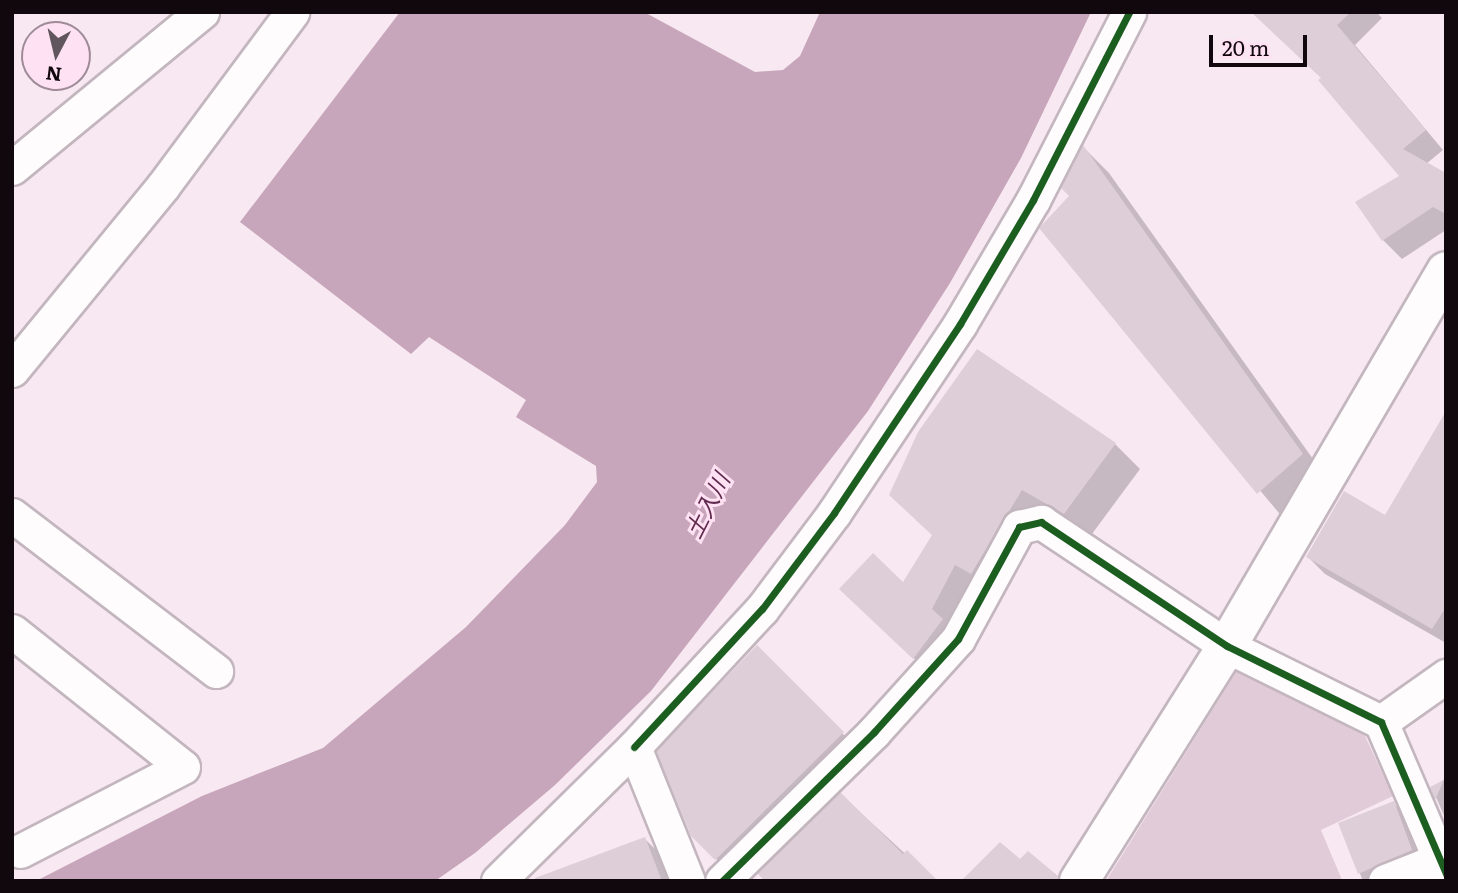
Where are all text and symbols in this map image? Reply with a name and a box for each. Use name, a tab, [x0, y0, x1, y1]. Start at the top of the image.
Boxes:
north arrow	[21, 21, 91, 91]
scale bar	[1213, 21, 1311, 65]
text: 20 m	[1222, 31, 1269, 62]
text: N	[44, 60, 63, 90]
water label: 土入川	[678, 468, 734, 542]

